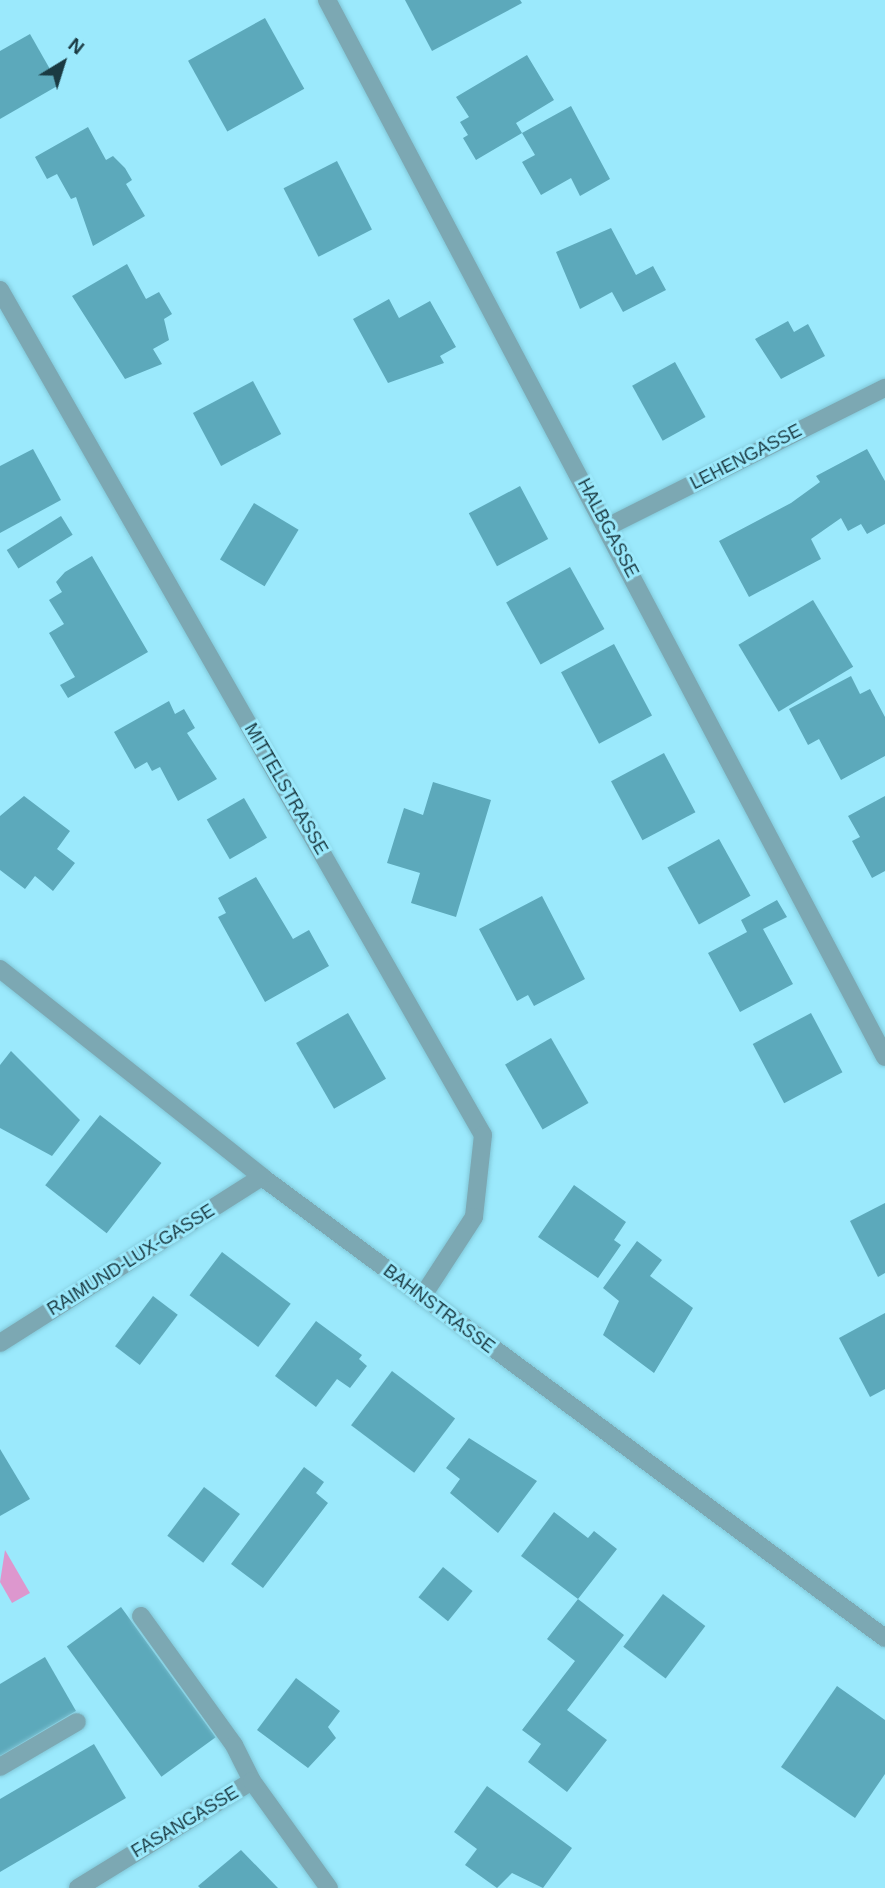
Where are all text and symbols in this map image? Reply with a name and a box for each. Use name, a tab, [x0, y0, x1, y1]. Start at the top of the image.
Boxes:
north arrow	[28, 28, 98, 98]
text: N	[64, 34, 88, 59]
street label: LEHENGASSE	[687, 420, 805, 494]
street label: HALBGASSE	[573, 475, 643, 581]
street label: MITTELSTRASSE	[240, 720, 332, 858]
street label: RAIMUND-LUX-GASSE	[43, 1200, 219, 1320]
street label: BAHNSTRASSE	[379, 1260, 499, 1358]
street label: FASANGASSE	[128, 1782, 242, 1862]

